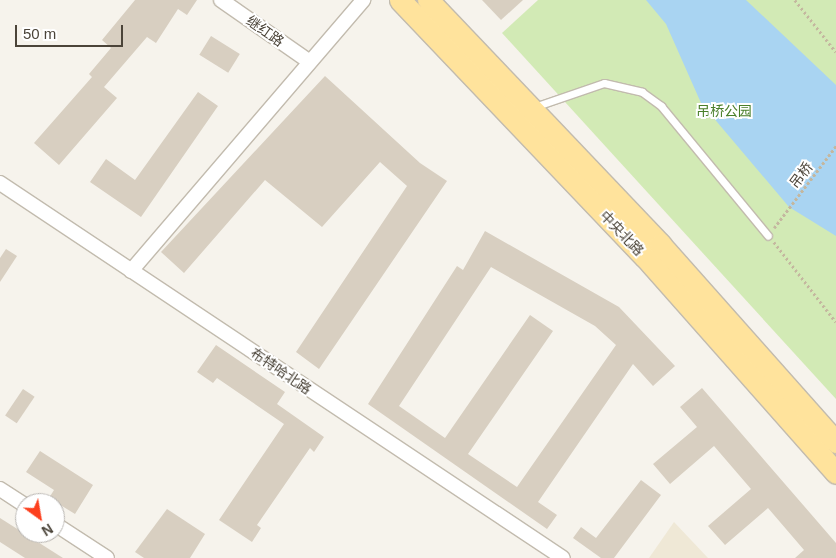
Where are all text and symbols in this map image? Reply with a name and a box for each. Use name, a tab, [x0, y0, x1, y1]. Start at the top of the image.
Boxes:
street label: 继红路	[243, 12, 287, 50]
scale bar	[18, 15, 125, 47]
text: 50 m	[23, 25, 56, 42]
park label: 吊桥公园	[696, 103, 752, 119]
street label: 吊桥	[786, 159, 816, 191]
street label: 中央北路	[597, 207, 647, 259]
street label: 布特哈北路	[247, 344, 315, 398]
north arrow	[15, 493, 65, 543]
text: N	[39, 520, 56, 539]

